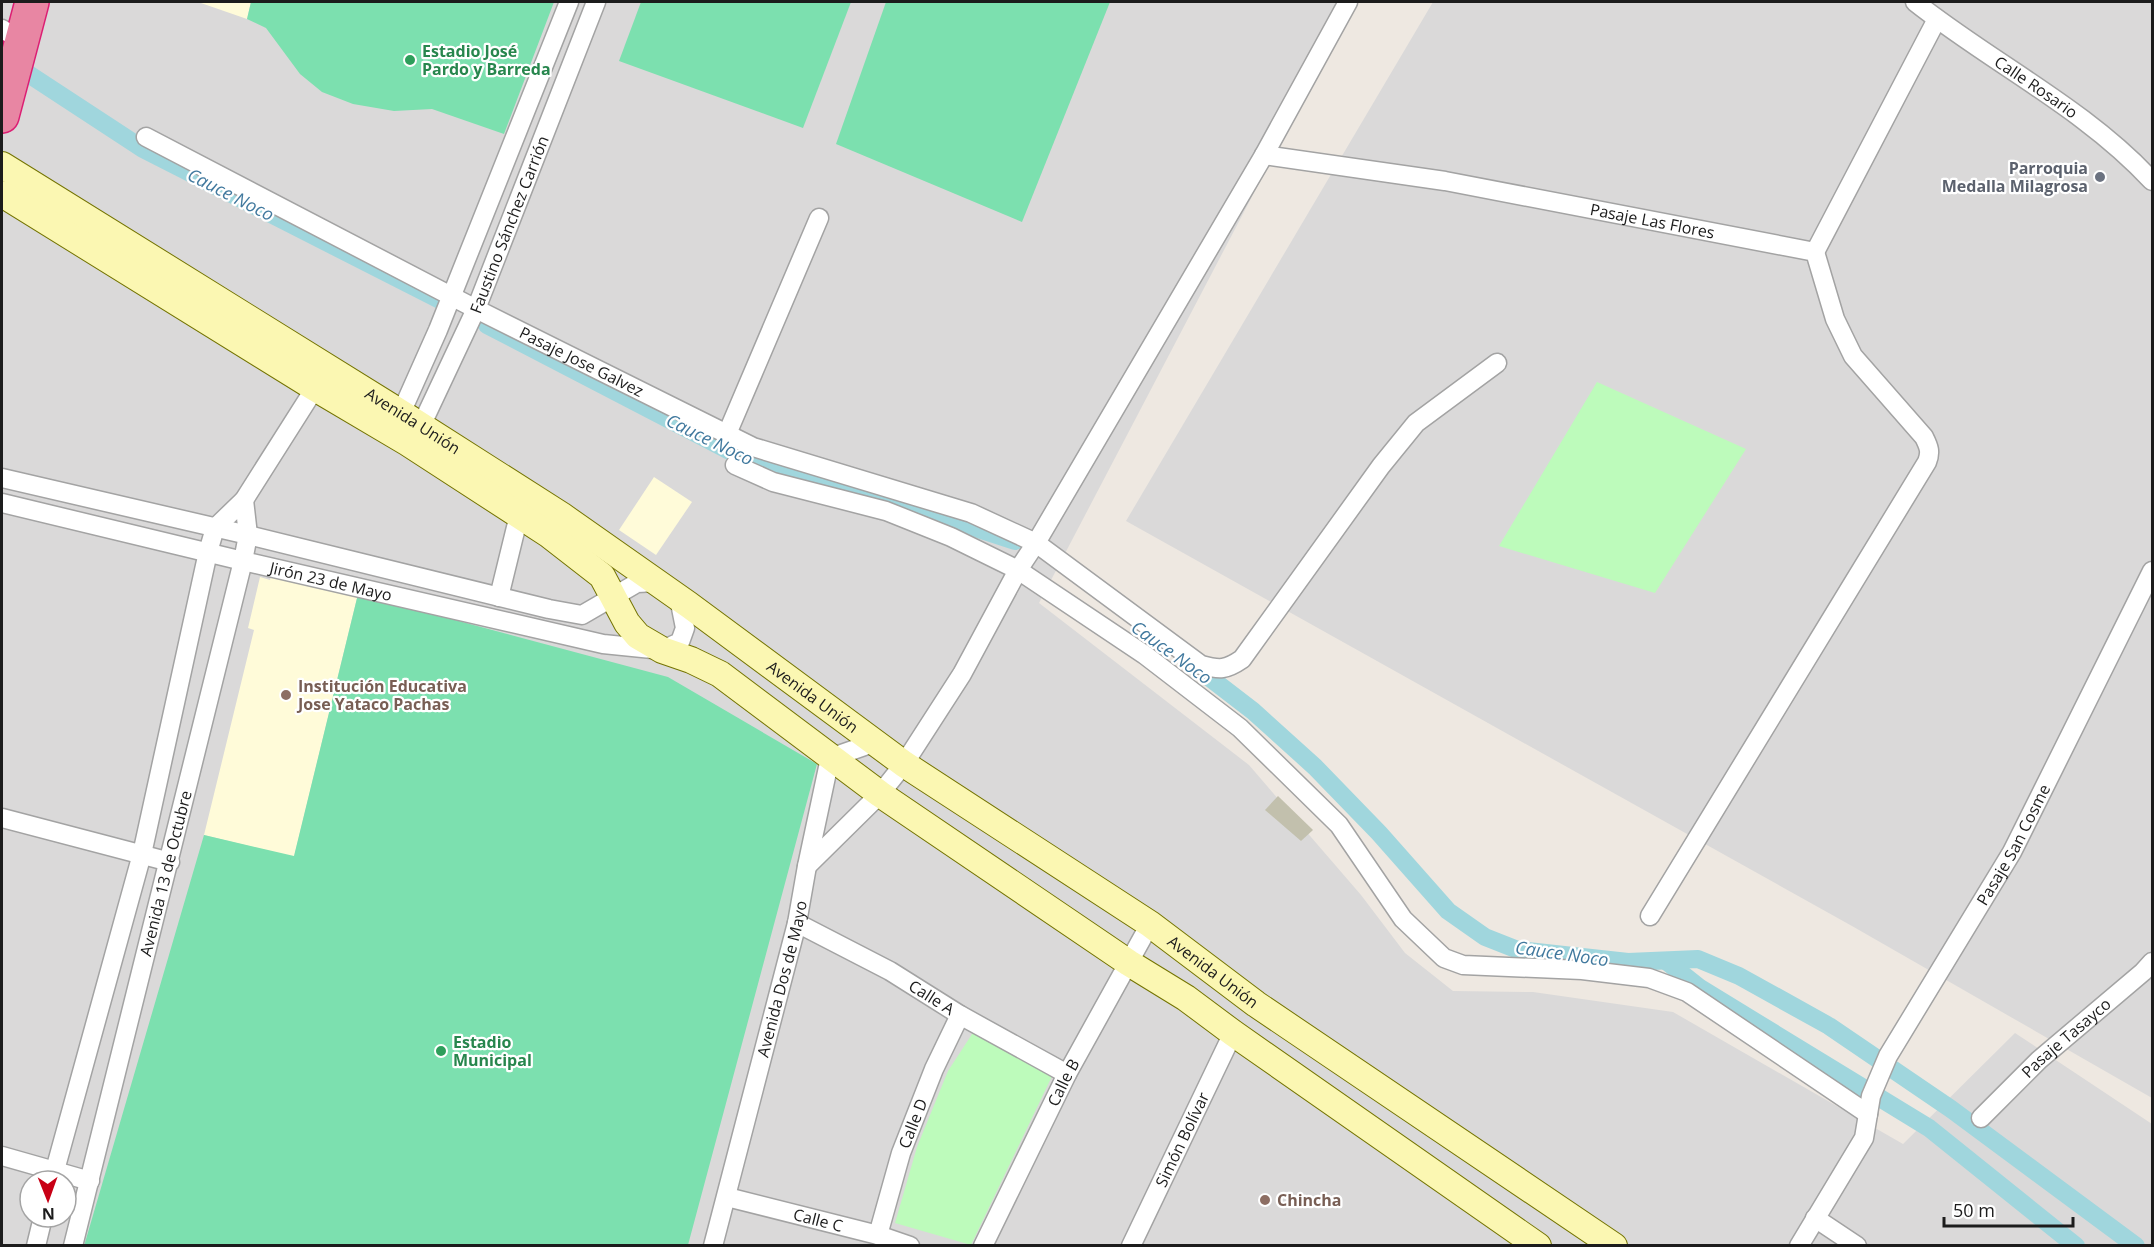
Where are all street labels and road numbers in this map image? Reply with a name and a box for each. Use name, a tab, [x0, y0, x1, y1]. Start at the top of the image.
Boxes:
street label: Calle Rosario	[1990, 51, 2082, 123]
street label: Faustino Sánchez Carrión	[464, 132, 554, 317]
street label: Pasaje Las Flores	[1588, 198, 1716, 243]
street label: Pasaje Jose Galvez	[516, 321, 647, 402]
street label: Avenida Unión	[361, 382, 465, 459]
street label: Jirón 23 de Mayo	[266, 556, 394, 606]
street label: Avenida Unión	[763, 655, 863, 738]
street label: Pasaje San Cosme	[1971, 780, 2055, 909]
street label: Avenida 13 de Octubre	[134, 788, 197, 959]
street label: Avenida Dos de Mayo	[752, 899, 812, 1059]
street label: Avenida Unión	[1163, 930, 1263, 1013]
street label: Calle A	[905, 975, 960, 1020]
street label: Pasaje Tasayco	[2016, 993, 2115, 1083]
street label: Calle B	[1042, 1055, 1084, 1110]
street label: Simón Bolívar	[1150, 1088, 1214, 1191]
street label: Calle D	[893, 1095, 932, 1152]
street label: Calle C	[791, 1203, 845, 1237]

